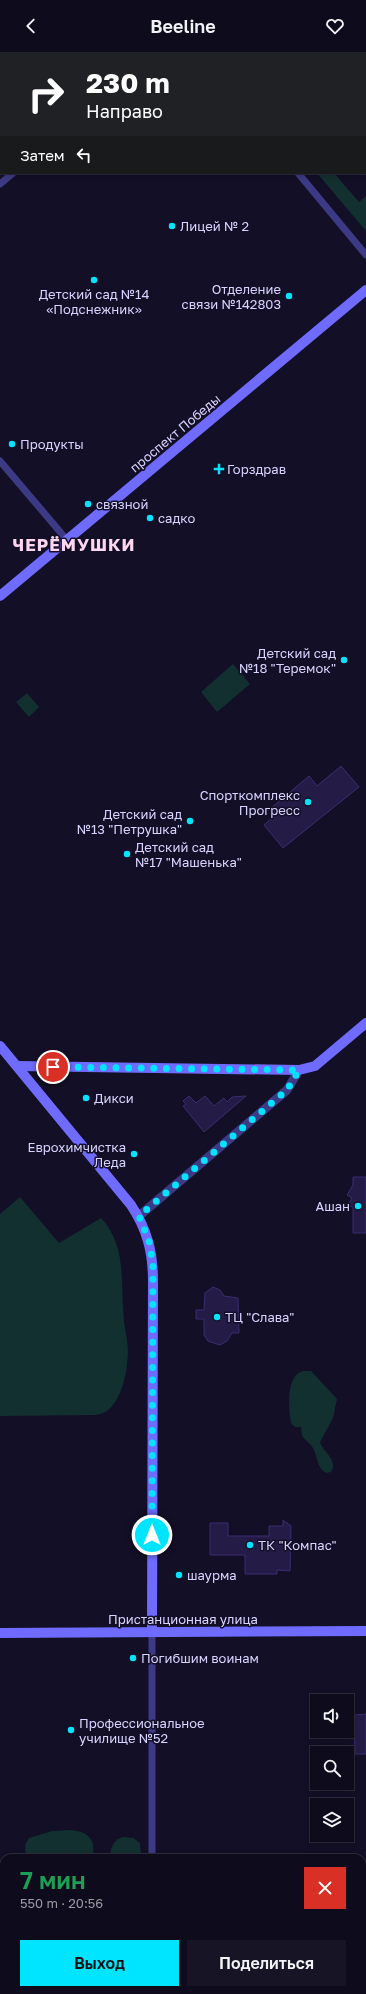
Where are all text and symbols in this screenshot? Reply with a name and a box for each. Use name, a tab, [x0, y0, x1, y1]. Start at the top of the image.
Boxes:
icon: back	[20, 15, 42, 37]
text: Beeline	[150, 15, 216, 37]
icon: heart	[324, 15, 346, 37]
text: 230 m	[86, 66, 170, 99]
icon: right	[20, 68, 72, 120]
text: Направо	[86, 100, 163, 122]
icon: left	[73, 144, 95, 166]
text: Затем	[20, 146, 65, 164]
place label: Лицей № 2	[180, 218, 249, 234]
marker: Лицей № 2	[167, 221, 177, 231]
marker: Детский сад №14 «Подснежник»	[89, 275, 99, 285]
place label: Отделение связи №142803	[182, 281, 281, 312]
place label: Детский сад №14 «Подснежник»	[39, 286, 149, 317]
marker: Отделение связи №142803	[284, 291, 294, 301]
street label: проспект Победы	[127, 390, 223, 476]
place label: Продукты	[20, 436, 84, 452]
marker: Продукты	[7, 439, 17, 449]
place label: Горздрав	[227, 461, 286, 477]
marker: Горздрав	[214, 464, 224, 474]
place label: связной	[96, 496, 148, 512]
marker: связной	[83, 499, 93, 509]
place label: садко	[158, 510, 196, 526]
marker: садко	[145, 513, 155, 523]
district label: ЧЕРЁМУШКИ	[13, 534, 135, 555]
place label: Детский сад №18 "Теремок"	[239, 645, 336, 676]
marker: Детский сад №18 "Теремок"	[339, 655, 349, 665]
place label: Спорткомплекс Прогресс	[200, 787, 300, 818]
marker: Спорткомплекс Прогресс	[303, 797, 313, 807]
place label: Детский сад №13 "Петрушка"	[77, 806, 182, 837]
marker: Детский сад №13 "Петрушка"	[185, 816, 195, 826]
place label: Детский сад №17 "Машенька"	[135, 839, 242, 870]
marker: Детский сад №17 "Машенька"	[122, 849, 132, 859]
pin	[36, 1050, 70, 1084]
icon: arrive	[42, 1056, 64, 1078]
place label: Дикси	[94, 1090, 134, 1106]
marker: Дикси	[81, 1093, 91, 1103]
place label: Еврохимчистка Леда	[27, 1139, 126, 1170]
marker: Еврохимчистка Леда	[129, 1149, 139, 1159]
place label: Ашан	[315, 1198, 350, 1214]
marker: Ашан	[353, 1201, 363, 1211]
place label: ТЦ "Слава"	[225, 1309, 294, 1325]
marker: ТЦ "Слава"	[212, 1312, 222, 1322]
position arrow	[131, 1514, 173, 1556]
place label: ТК "Компас"	[258, 1537, 337, 1553]
marker: ТК "Компас"	[245, 1540, 255, 1550]
place label: шаурма	[187, 1567, 237, 1583]
marker: шаурма	[174, 1570, 184, 1580]
street label: Пристанционная улица	[108, 1611, 258, 1627]
place label: Погибшим воинам	[141, 1650, 259, 1666]
marker: Погибшим воинам	[128, 1653, 138, 1663]
map controls	[310, 1694, 354, 1842]
button: sound	[310, 1694, 354, 1738]
place label: Профессиональное училище №52	[79, 1715, 205, 1746]
marker: Профессиональное училище №52	[66, 1725, 76, 1735]
button: search	[310, 1746, 354, 1790]
button: layers	[310, 1798, 354, 1842]
text: 7 мин	[20, 1865, 86, 1894]
button: close	[304, 1867, 346, 1909]
text: 550 m · 20:56	[20, 1895, 103, 1911]
button: Выход	[20, 1940, 179, 1986]
button: Поделиться	[187, 1940, 346, 1986]

